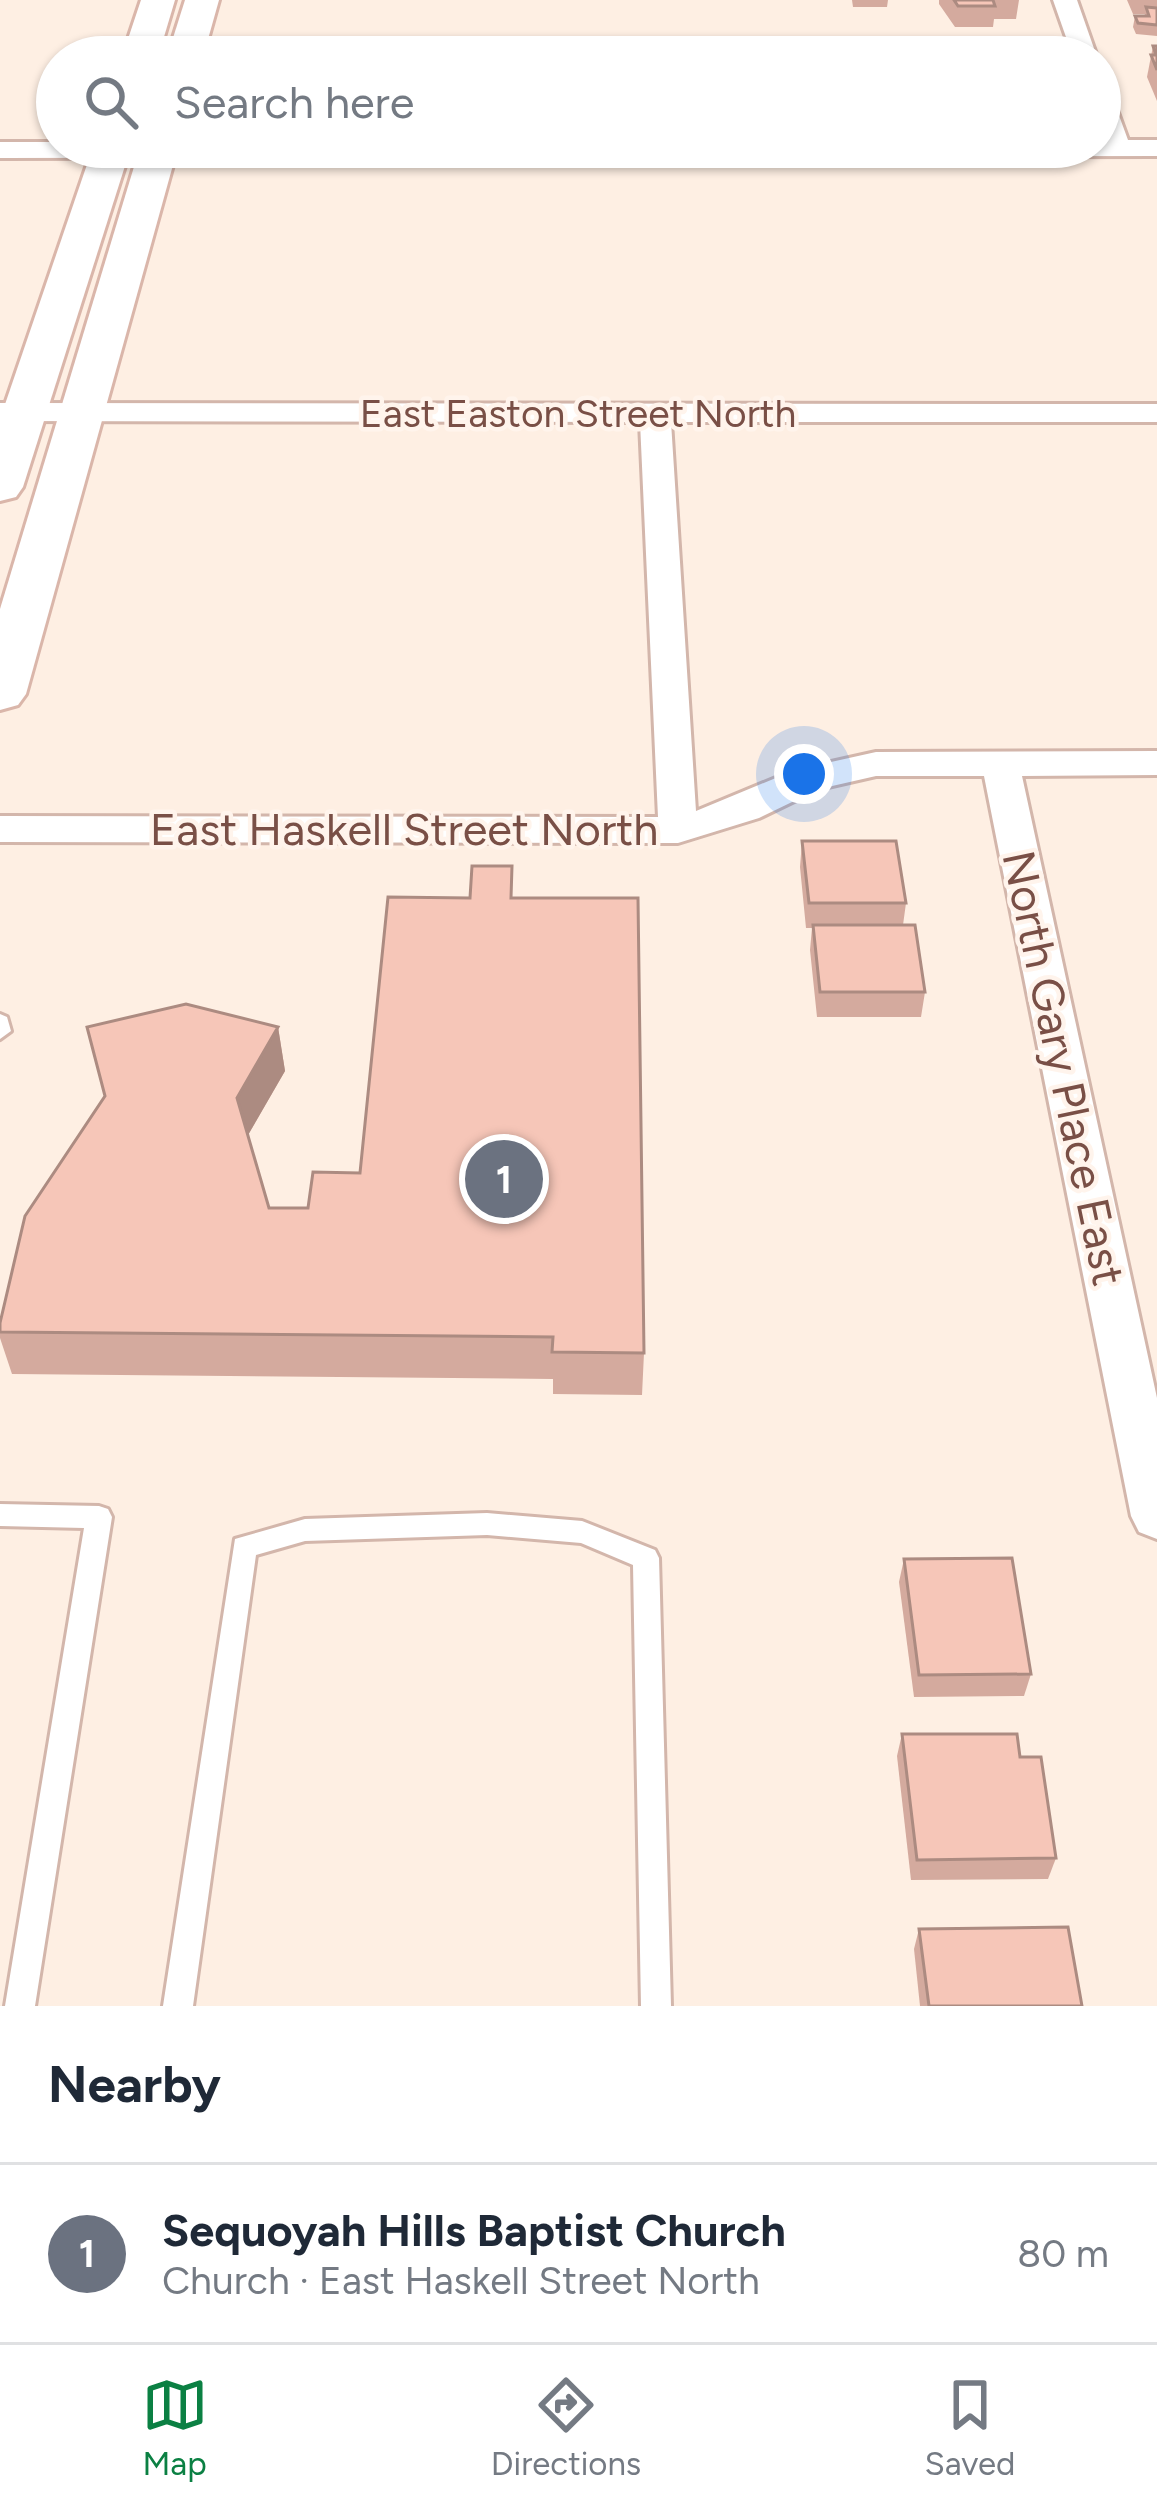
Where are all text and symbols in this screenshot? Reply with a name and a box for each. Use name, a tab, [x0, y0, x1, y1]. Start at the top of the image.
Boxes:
search box	[36, 36, 1121, 168]
icon: search	[78, 69, 144, 135]
text: Search here	[174, 75, 414, 129]
street label: East Easton Street North	[360, 390, 796, 437]
your location	[774, 744, 834, 804]
street label: East Haskell Street North	[150, 802, 658, 856]
street label: North Gary Place East	[992, 846, 1136, 1290]
pin: 1	[465, 1134, 543, 1224]
text: Nearby	[48, 2054, 221, 2115]
text: Sequoyah Hills Baptist Church	[162, 2203, 786, 2257]
text: 1	[79, 2230, 95, 2277]
text: 80 m	[1017, 2230, 1109, 2277]
text: Church · East Haskell Street North	[162, 2257, 760, 2304]
tab: Map	[142, 2372, 208, 2483]
tab: Directions	[491, 2372, 641, 2483]
tab: Saved	[924, 2372, 1015, 2483]

